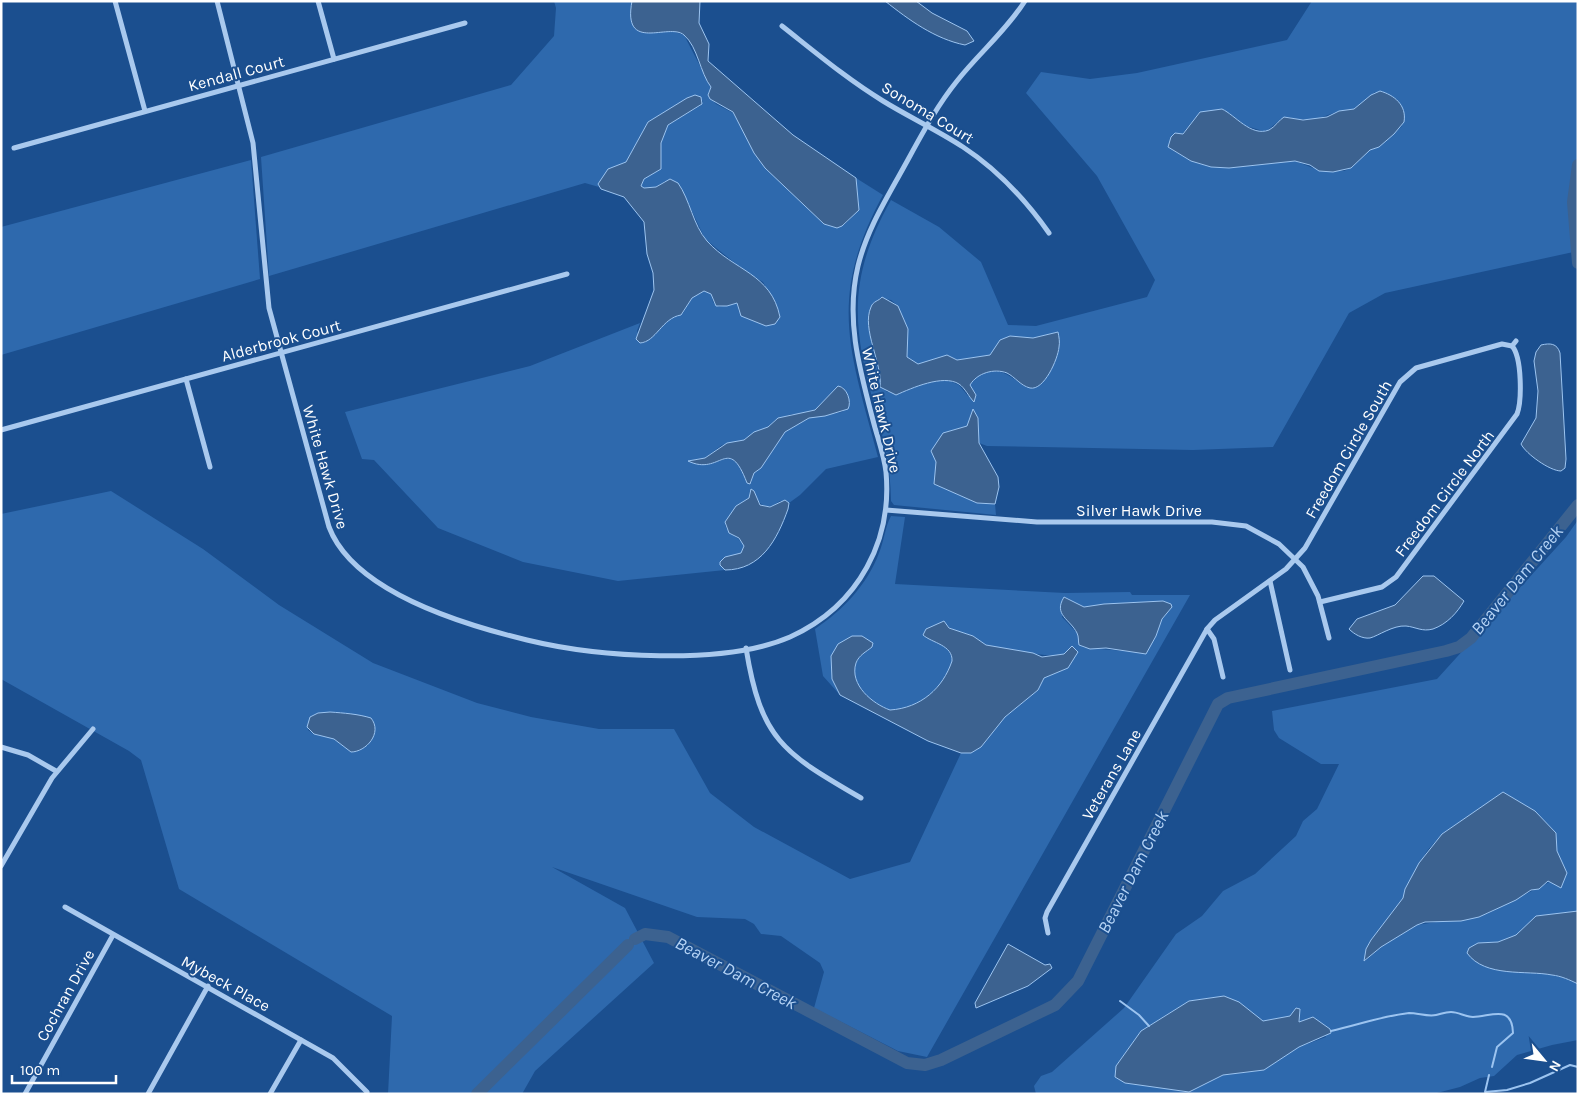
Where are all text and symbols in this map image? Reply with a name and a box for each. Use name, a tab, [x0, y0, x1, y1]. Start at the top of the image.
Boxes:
street label: Kendall Court	[186, 52, 286, 95]
street label: Sonoma Court	[878, 77, 977, 147]
street label: Alderbrook Court	[219, 315, 343, 366]
street label: White Hawk Drive	[858, 346, 905, 475]
street label: Freedom Circle South	[1301, 377, 1396, 522]
street label: White Hawk Drive	[299, 403, 352, 531]
street label: Freedom Circle North	[1391, 426, 1498, 560]
street label: Silver Hawk Drive	[1076, 501, 1202, 520]
water label: Beaver Dam Creek	[1466, 520, 1568, 639]
street label: Veterans Lane	[1078, 726, 1145, 823]
water label: Beaver Dam Creek	[1093, 806, 1174, 937]
water label: Beaver Dam Creek	[671, 932, 801, 1015]
street label: Cochran Drive	[32, 946, 98, 1044]
street label: Mybeck Place	[178, 951, 273, 1016]
north arrow	[1519, 1035, 1569, 1085]
scale bar	[12, 1052, 116, 1084]
text: N	[1545, 1058, 1565, 1075]
text: 100 m	[20, 1061, 60, 1079]

